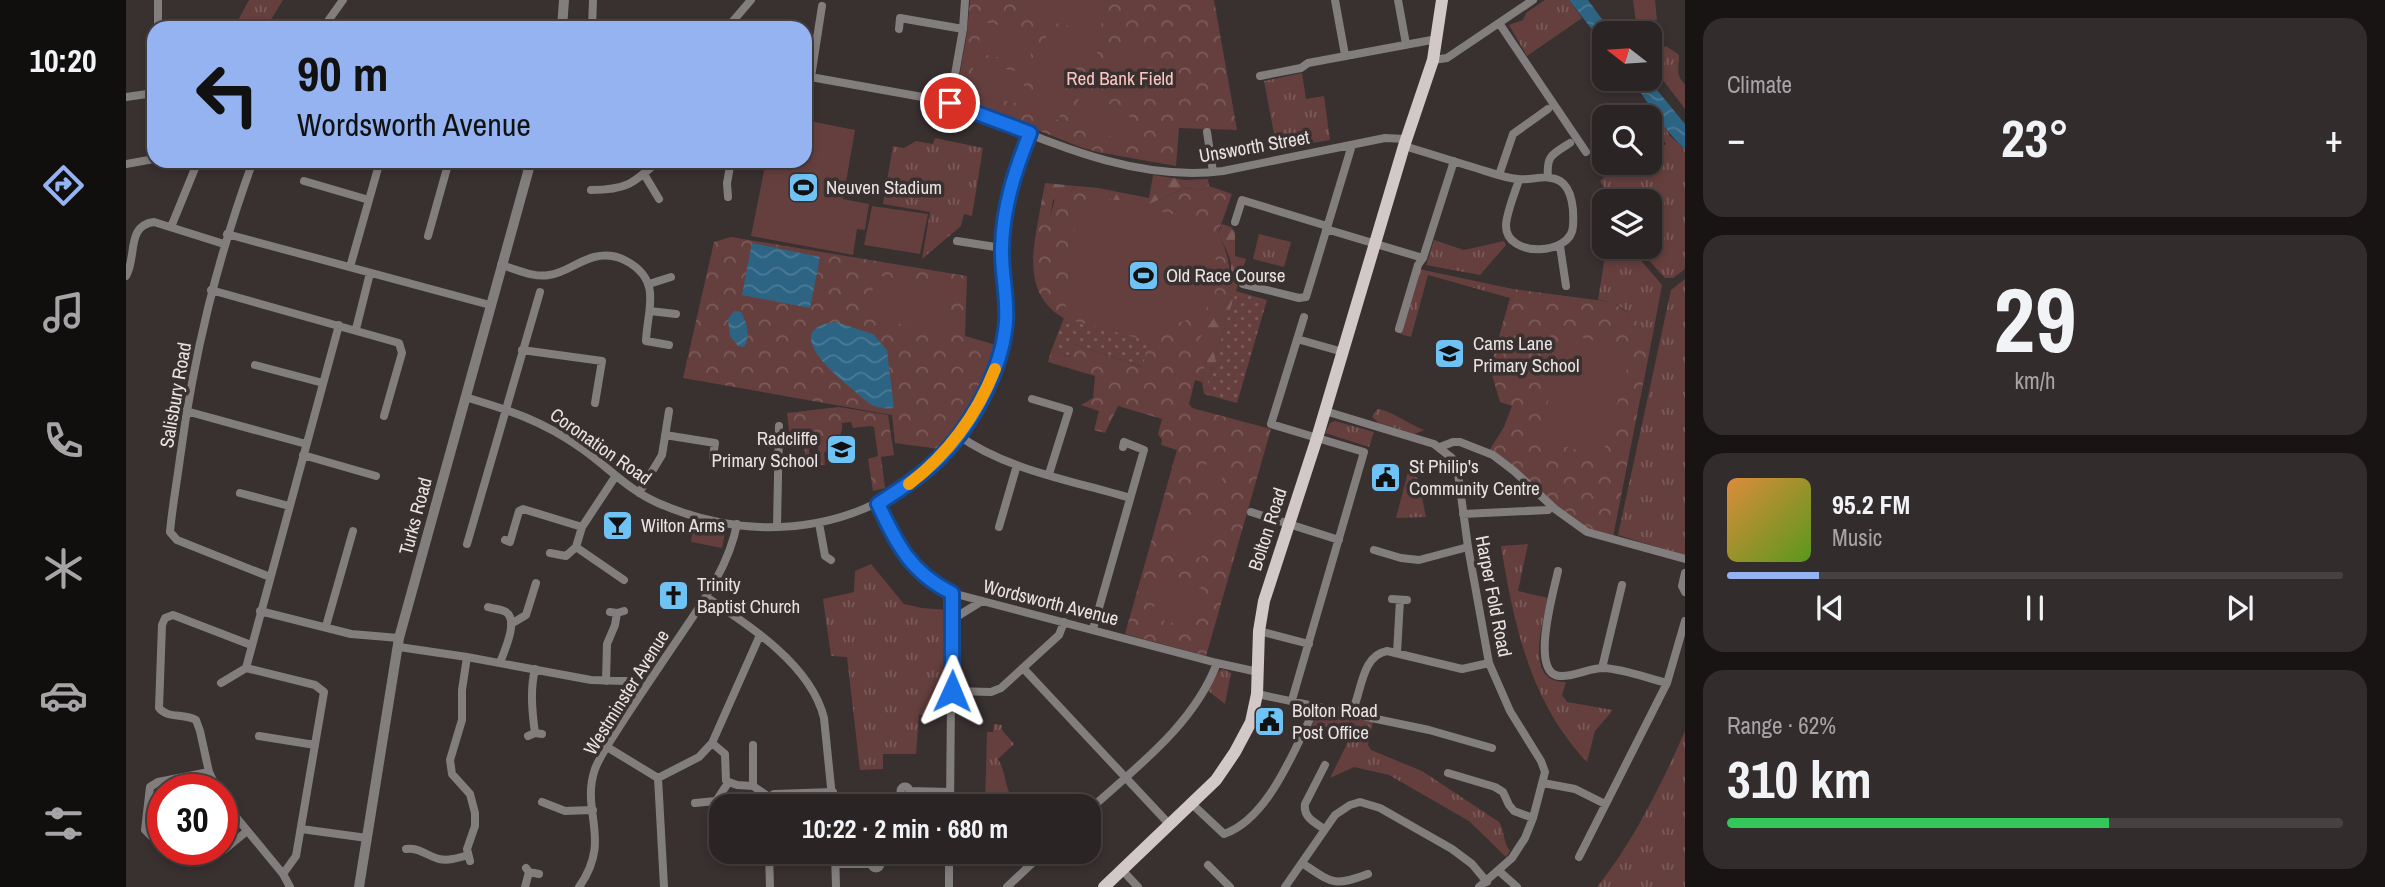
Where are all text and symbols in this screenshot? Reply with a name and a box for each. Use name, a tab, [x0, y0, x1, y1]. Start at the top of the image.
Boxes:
north arrow	[1592, 21, 1662, 91]
map controls	[1592, 21, 1662, 259]
text: 10:20	[29, 39, 97, 82]
text: 90 m	[297, 40, 389, 106]
icon: left	[182, 49, 273, 140]
park label: Red Bank Field	[1066, 65, 1174, 91]
text: Climate	[1727, 69, 1792, 100]
pin	[920, 73, 980, 133]
icon: arrive	[931, 84, 969, 122]
text: Wordsworth Avenue	[297, 103, 531, 146]
text: 23°	[2001, 103, 2069, 173]
button: search	[1592, 105, 1662, 175]
text: −	[1727, 113, 1745, 164]
text: +	[2325, 113, 2343, 164]
street label: Unsworth Street	[1197, 123, 1312, 169]
icon: directions	[39, 161, 88, 210]
sports icon: Neuven Stadium	[786, 170, 820, 204]
place label: Neuven Stadium	[826, 174, 942, 200]
button: layers	[1592, 189, 1662, 259]
sports icon: Old Race Course	[1126, 258, 1160, 292]
text: 29	[1994, 258, 2077, 380]
place label: Old Race Course	[1166, 262, 1286, 288]
icon: music	[39, 288, 88, 337]
place label: Cams Lane Primary School	[1473, 330, 1580, 378]
school or university icon: Cams Lane Primary School	[1433, 337, 1467, 371]
street label: Salisbury Road	[153, 340, 197, 450]
text: km/h	[2015, 365, 2055, 396]
street label: Coronation Road	[545, 401, 657, 491]
icon: phone	[39, 416, 88, 465]
place label: Radcliffe Primary School	[712, 425, 818, 473]
school or university icon: Radcliffe Primary School	[824, 432, 858, 466]
place label: St Philip's Community Centre	[1409, 453, 1540, 501]
public building icon: St Philip's Community Centre	[1369, 460, 1403, 494]
street label: Turks Road	[392, 474, 438, 558]
street label: Bolton Road	[1241, 484, 1293, 574]
text: 95.2 FM	[1832, 487, 1910, 522]
bar icon: Wilton Arms	[601, 508, 635, 542]
place label: Wilton Arms	[641, 512, 725, 538]
text: Music	[1832, 522, 1882, 553]
street label: Harper Fold Road	[1469, 533, 1519, 659]
icon: climate	[39, 544, 88, 593]
place label: Trinity Baptist Church	[697, 571, 800, 619]
street label: Wordsworth Avenue	[980, 573, 1122, 631]
church icon: Trinity Baptist Church	[657, 578, 691, 612]
icon: previous	[1811, 589, 1849, 627]
icon: pause	[2016, 589, 2054, 627]
icon: next	[2221, 589, 2259, 627]
street label: Westminster Avenue	[577, 624, 675, 760]
position arrow	[915, 654, 989, 728]
icon: car	[39, 671, 88, 720]
place label: Bolton Road Post Office	[1292, 697, 1378, 745]
public building icon: Bolton Road Post Office	[1252, 704, 1286, 738]
text: Range · 62%	[1727, 710, 1836, 741]
text: 310 km	[1727, 744, 1872, 814]
speed limit sign: 30	[147, 774, 238, 865]
icon: filters	[39, 799, 88, 848]
text: 10:22 · 2 min · 680 m	[802, 811, 1008, 846]

